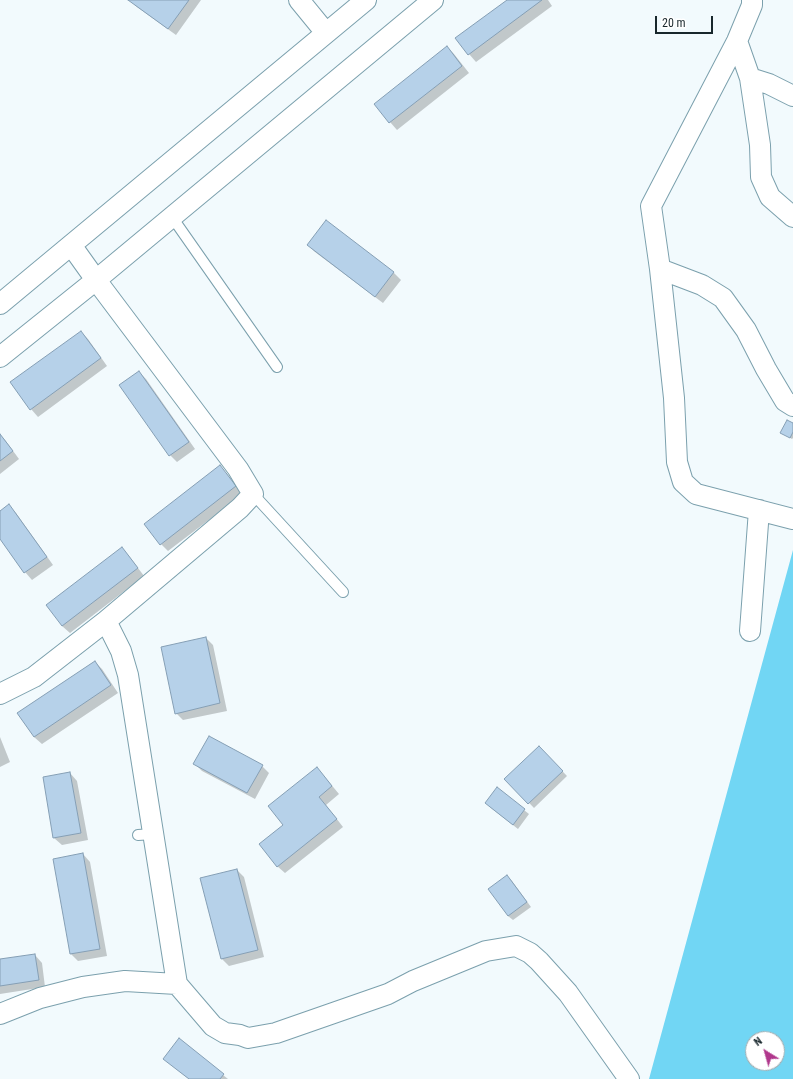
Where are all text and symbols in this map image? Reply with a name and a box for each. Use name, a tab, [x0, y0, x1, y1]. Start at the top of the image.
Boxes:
scale bar	[657, 8, 715, 34]
text: 20 m	[662, 16, 686, 30]
north arrow	[745, 1031, 785, 1071]
text: N	[751, 1035, 765, 1049]

